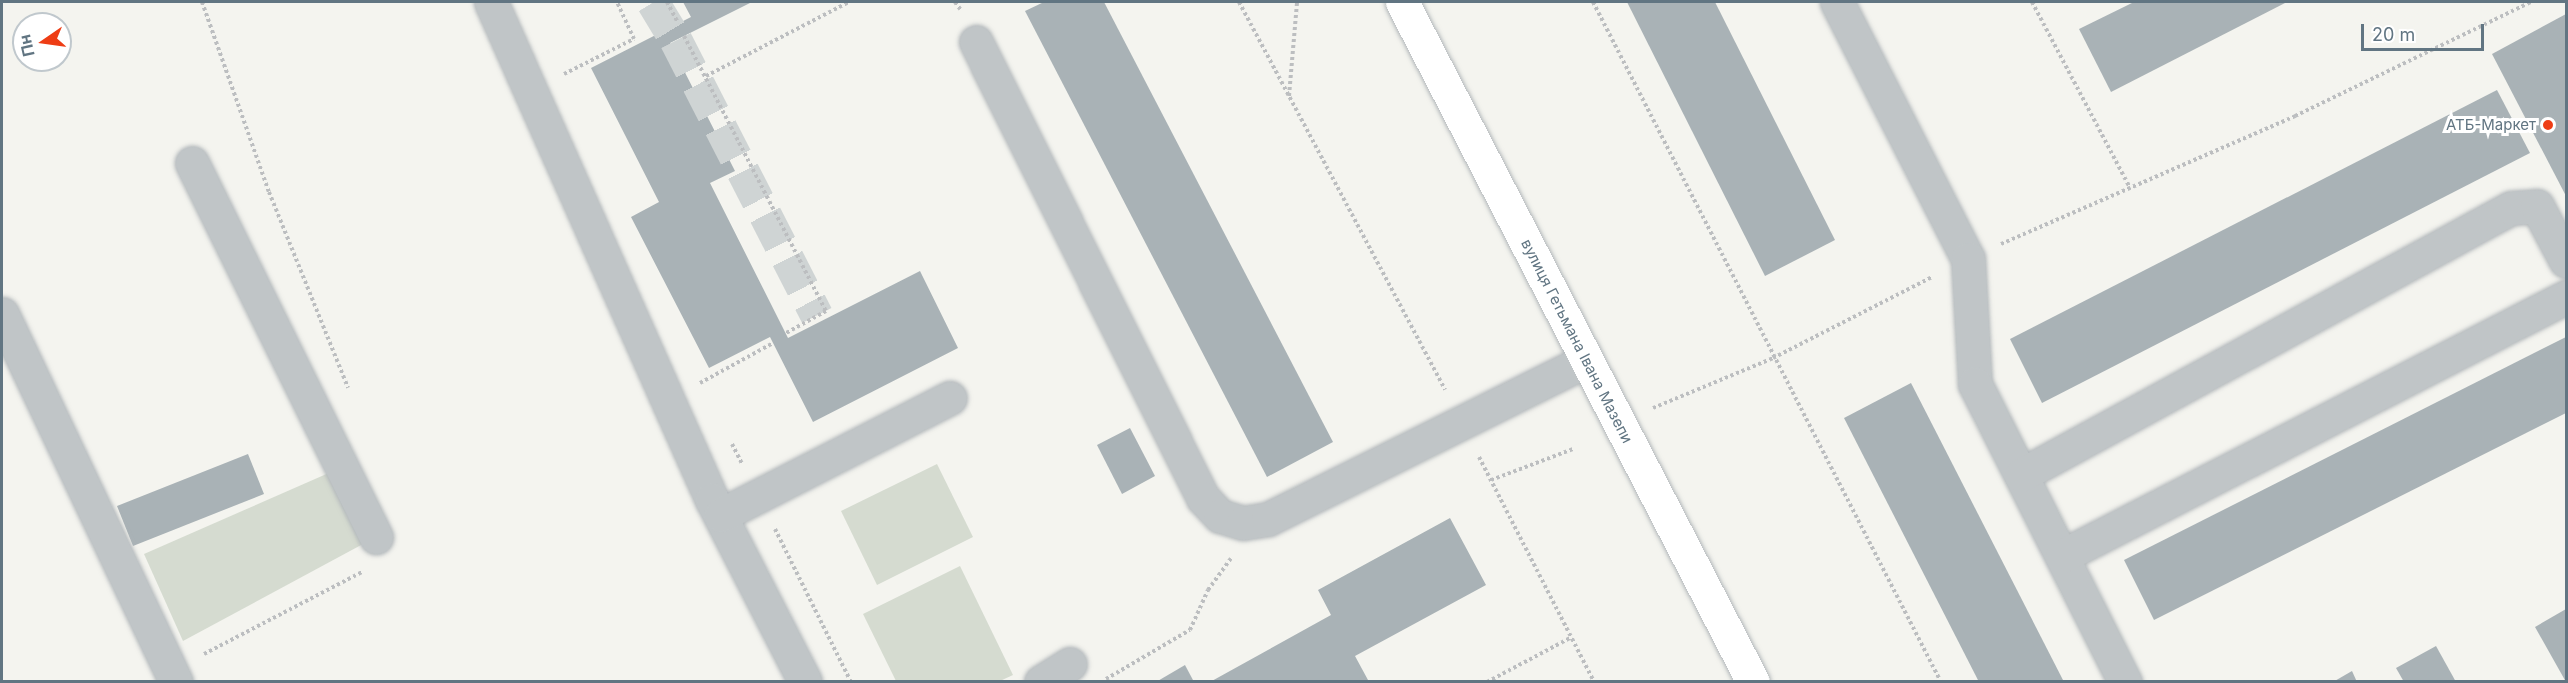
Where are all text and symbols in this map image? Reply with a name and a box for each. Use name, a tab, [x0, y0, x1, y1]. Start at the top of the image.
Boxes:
north arrow	[12, 12, 72, 72]
scale bar	[2364, 12, 2487, 50]
text: 20 m	[2372, 24, 2415, 45]
text: Пн	[14, 33, 39, 59]
place label: АТБ-Маркет	[2446, 116, 2536, 134]
marker: АТБ-Маркет	[2541, 118, 2555, 132]
street label: вулиця Гетьмана Івана Мазепи	[1517, 236, 1637, 446]

